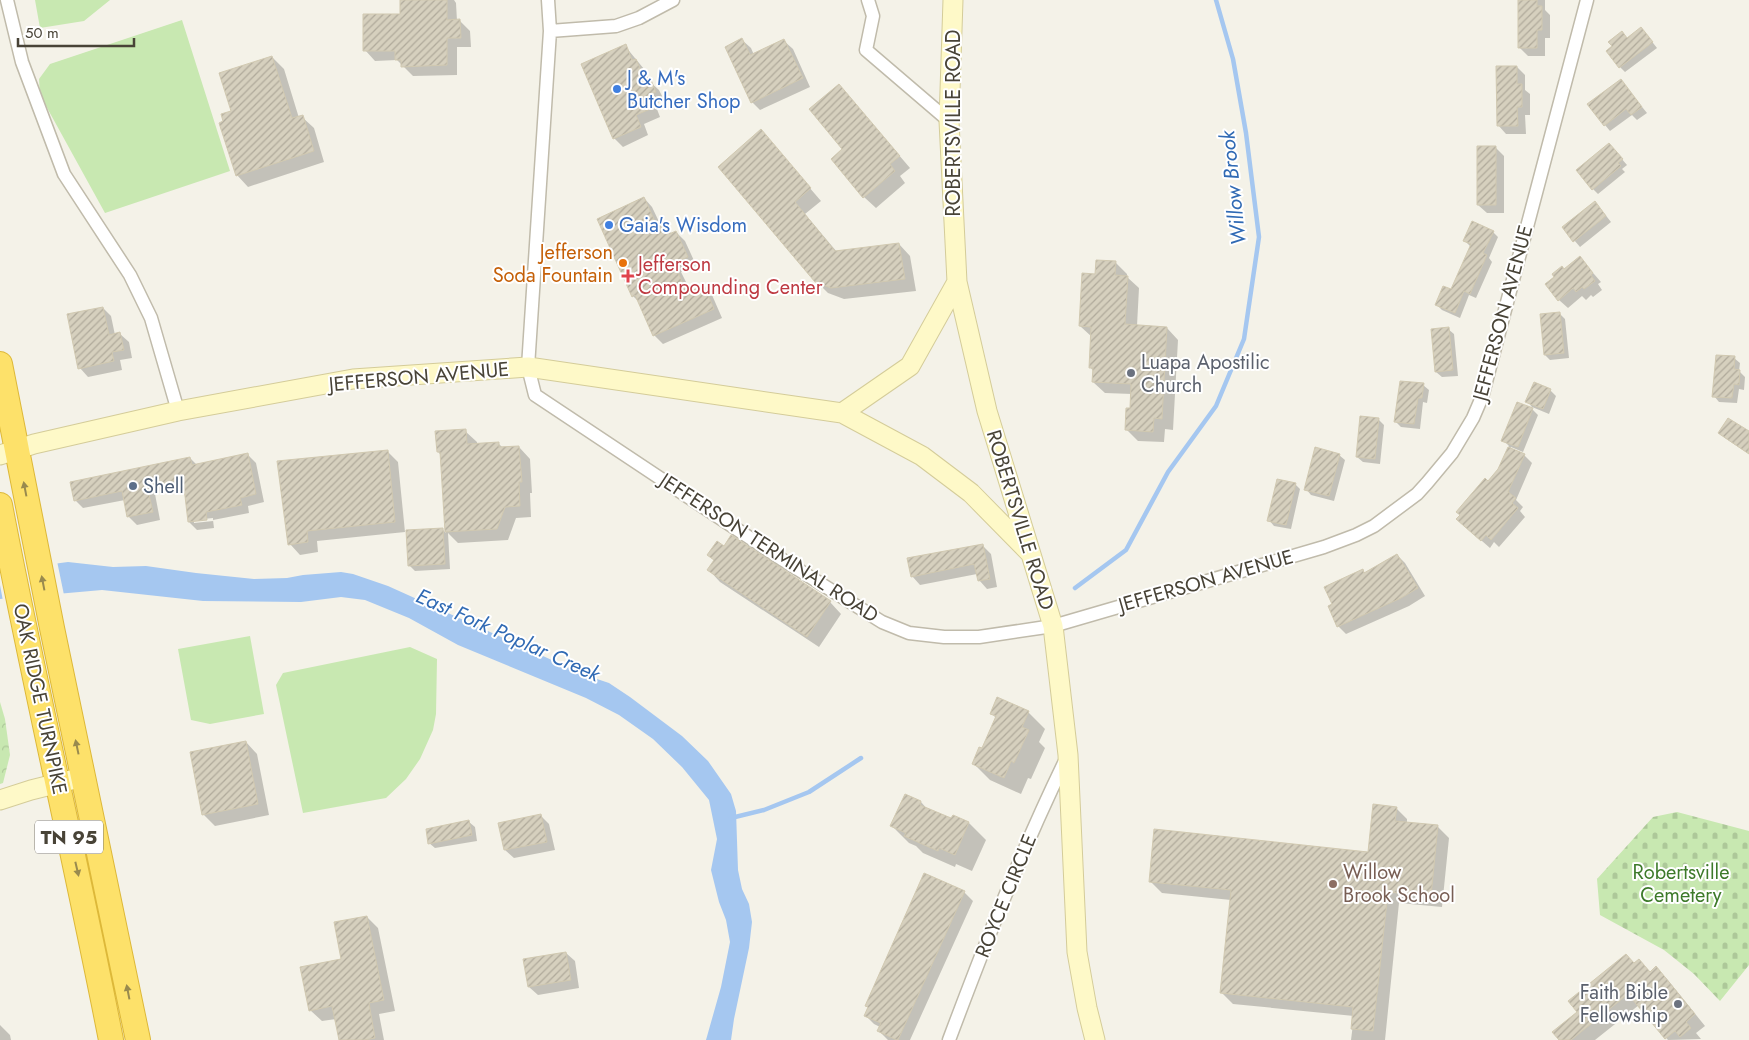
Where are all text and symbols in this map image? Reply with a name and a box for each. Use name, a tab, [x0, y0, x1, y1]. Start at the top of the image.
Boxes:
scale bar	[18, 15, 134, 47]
text: 50 m	[25, 22, 59, 44]
street label: ROBERTSVILLE ROAD	[939, 30, 968, 216]
place label: J & M's Butcher Shop	[624, 64, 740, 116]
marker: J & M's Butcher Shop	[611, 83, 623, 95]
water label: Willow Brook	[1212, 128, 1254, 247]
place label: Gaia's Wisdom	[619, 211, 747, 240]
marker: Gaia's Wisdom	[603, 219, 615, 231]
street label: JEFFERSON AVENUE	[1465, 222, 1540, 407]
place label: Jefferson Soda Fountain	[493, 238, 613, 290]
place label: Jefferson Compounding Center	[635, 250, 823, 302]
marker: Jefferson Soda Fountain	[617, 257, 629, 269]
marker: Jefferson Compounding Center	[622, 270, 634, 282]
place label: Luapa Apostilic Church	[1141, 348, 1270, 400]
street label: JEFFERSON AVENUE	[325, 355, 510, 400]
marker: Luapa Apostilic Church	[1125, 367, 1137, 379]
street label: ROBERTSVILLE ROAD	[979, 426, 1061, 614]
street label: JEFFERSON TERMINAL ROAD	[651, 465, 884, 630]
place label: Shell	[143, 472, 184, 501]
marker: Shell	[127, 480, 139, 492]
one-way arrow	[21, 482, 29, 497]
street label: JEFFERSON AVENUE	[1112, 542, 1297, 621]
one-way arrow	[39, 575, 47, 590]
water label: East Fork Poplar Creek	[411, 581, 606, 690]
street label: OAK RIDGE TURNPIKE	[6, 601, 74, 797]
one-way arrow	[73, 740, 81, 755]
road number: TN 95	[35, 820, 103, 854]
street label: ROYCE CIRCLE	[968, 830, 1044, 962]
place label: Willow Brook School	[1343, 858, 1455, 910]
park label: Robertsville Cemetery	[1633, 858, 1729, 910]
one-way arrow	[73, 862, 81, 877]
marker: Willow Brook School	[1327, 878, 1339, 890]
place label: Faith Bible Fellowship	[1580, 978, 1668, 1030]
one-way arrow	[124, 985, 132, 1000]
marker: Faith Bible Fellowship	[1672, 998, 1684, 1010]

